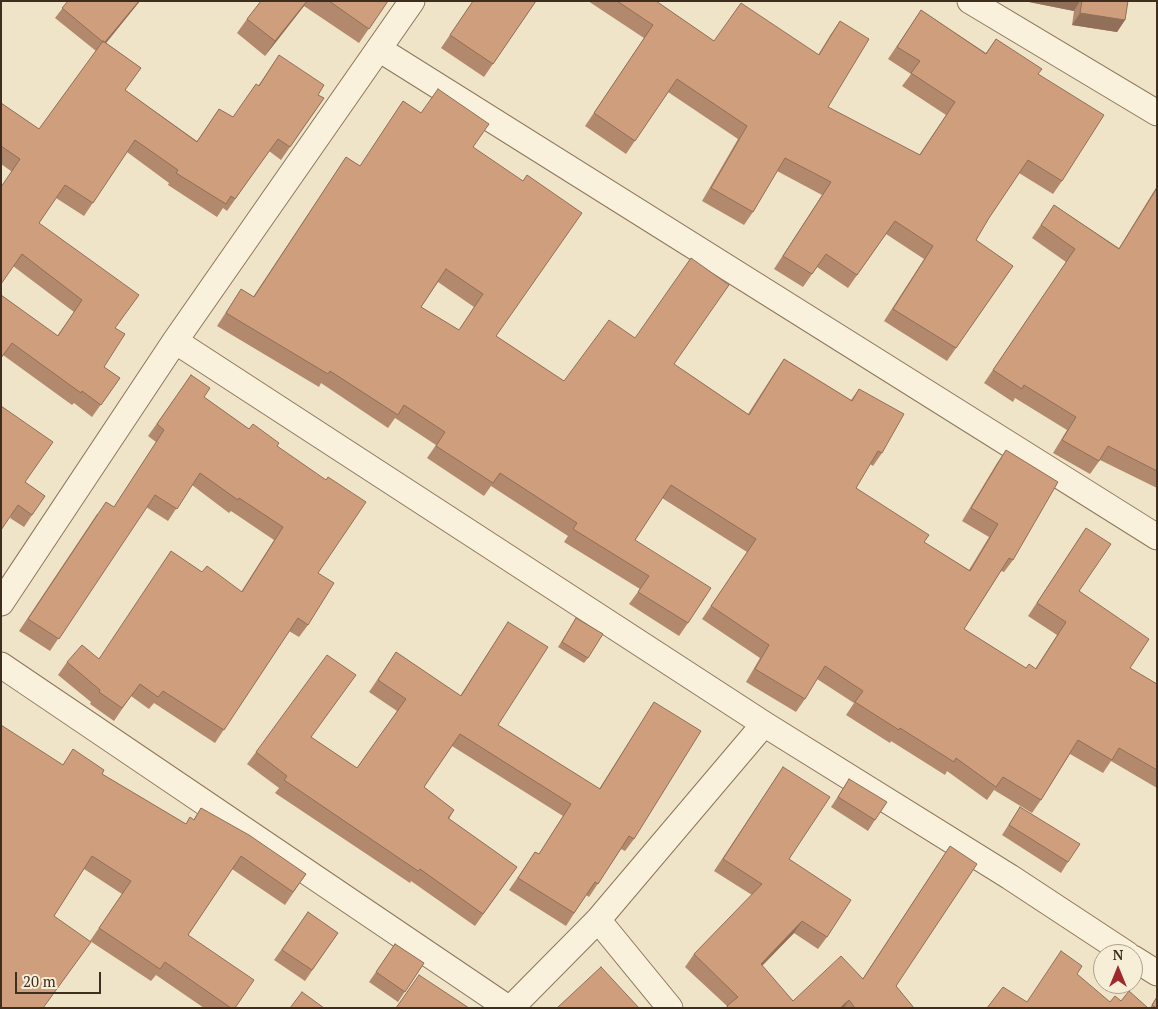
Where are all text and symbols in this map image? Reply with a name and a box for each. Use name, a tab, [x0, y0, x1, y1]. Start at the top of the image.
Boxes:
north arrow	[1093, 944, 1143, 994]
text: N	[1113, 945, 1123, 964]
scale bar	[18, 962, 104, 994]
text: 20 m	[23, 971, 56, 991]

